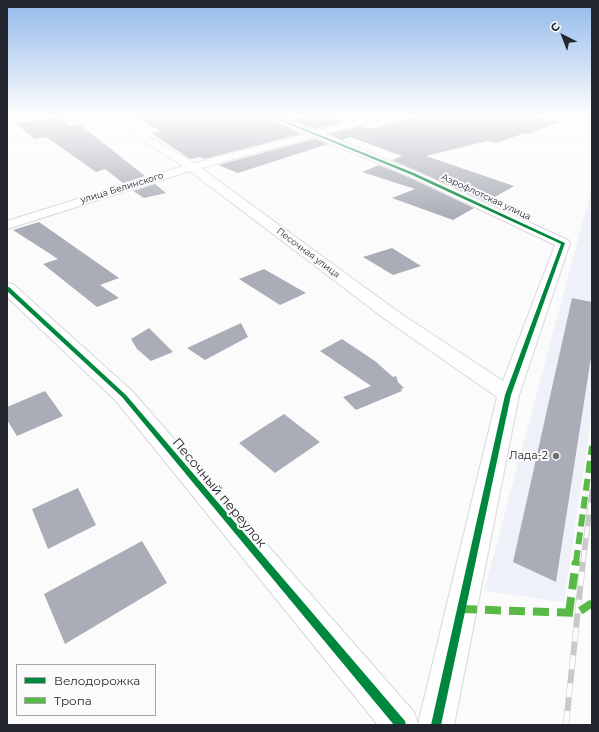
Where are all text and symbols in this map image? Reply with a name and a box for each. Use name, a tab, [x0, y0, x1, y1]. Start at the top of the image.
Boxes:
north arrow	[543, 16, 583, 56]
text: С	[547, 19, 563, 35]
street label: улица Белинского	[79, 170, 165, 206]
street label: Аэрофлотская улица	[440, 172, 532, 222]
street label: Песочная улица	[274, 226, 342, 280]
street label: Песочный переулок	[169, 435, 269, 551]
place label: Лада-2	[509, 449, 548, 463]
marker: Лада-2	[551, 451, 561, 461]
legend	[16, 664, 156, 716]
text: Велодорожка	[54, 673, 140, 688]
text: Тропа	[54, 693, 92, 708]

